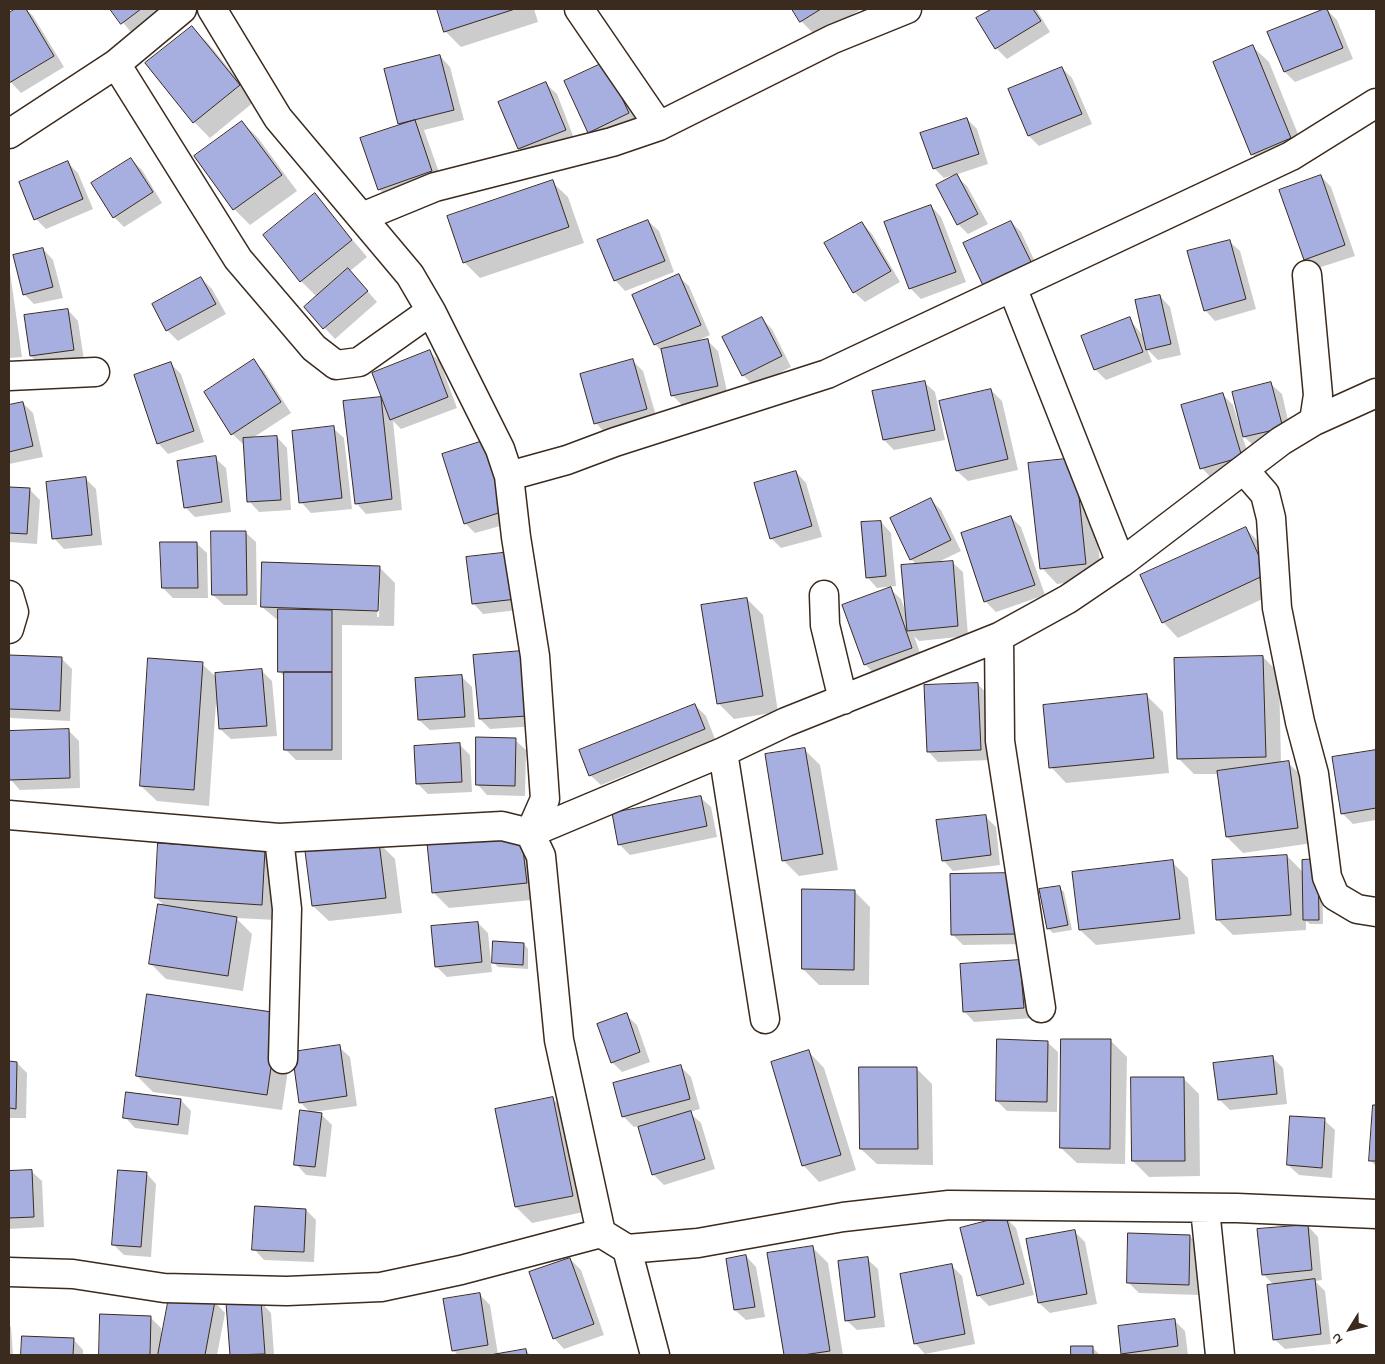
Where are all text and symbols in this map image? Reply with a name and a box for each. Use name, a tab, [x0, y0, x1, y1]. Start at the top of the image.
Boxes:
north arrow	[1325, 1304, 1375, 1354]
text: N	[1326, 1328, 1349, 1348]

